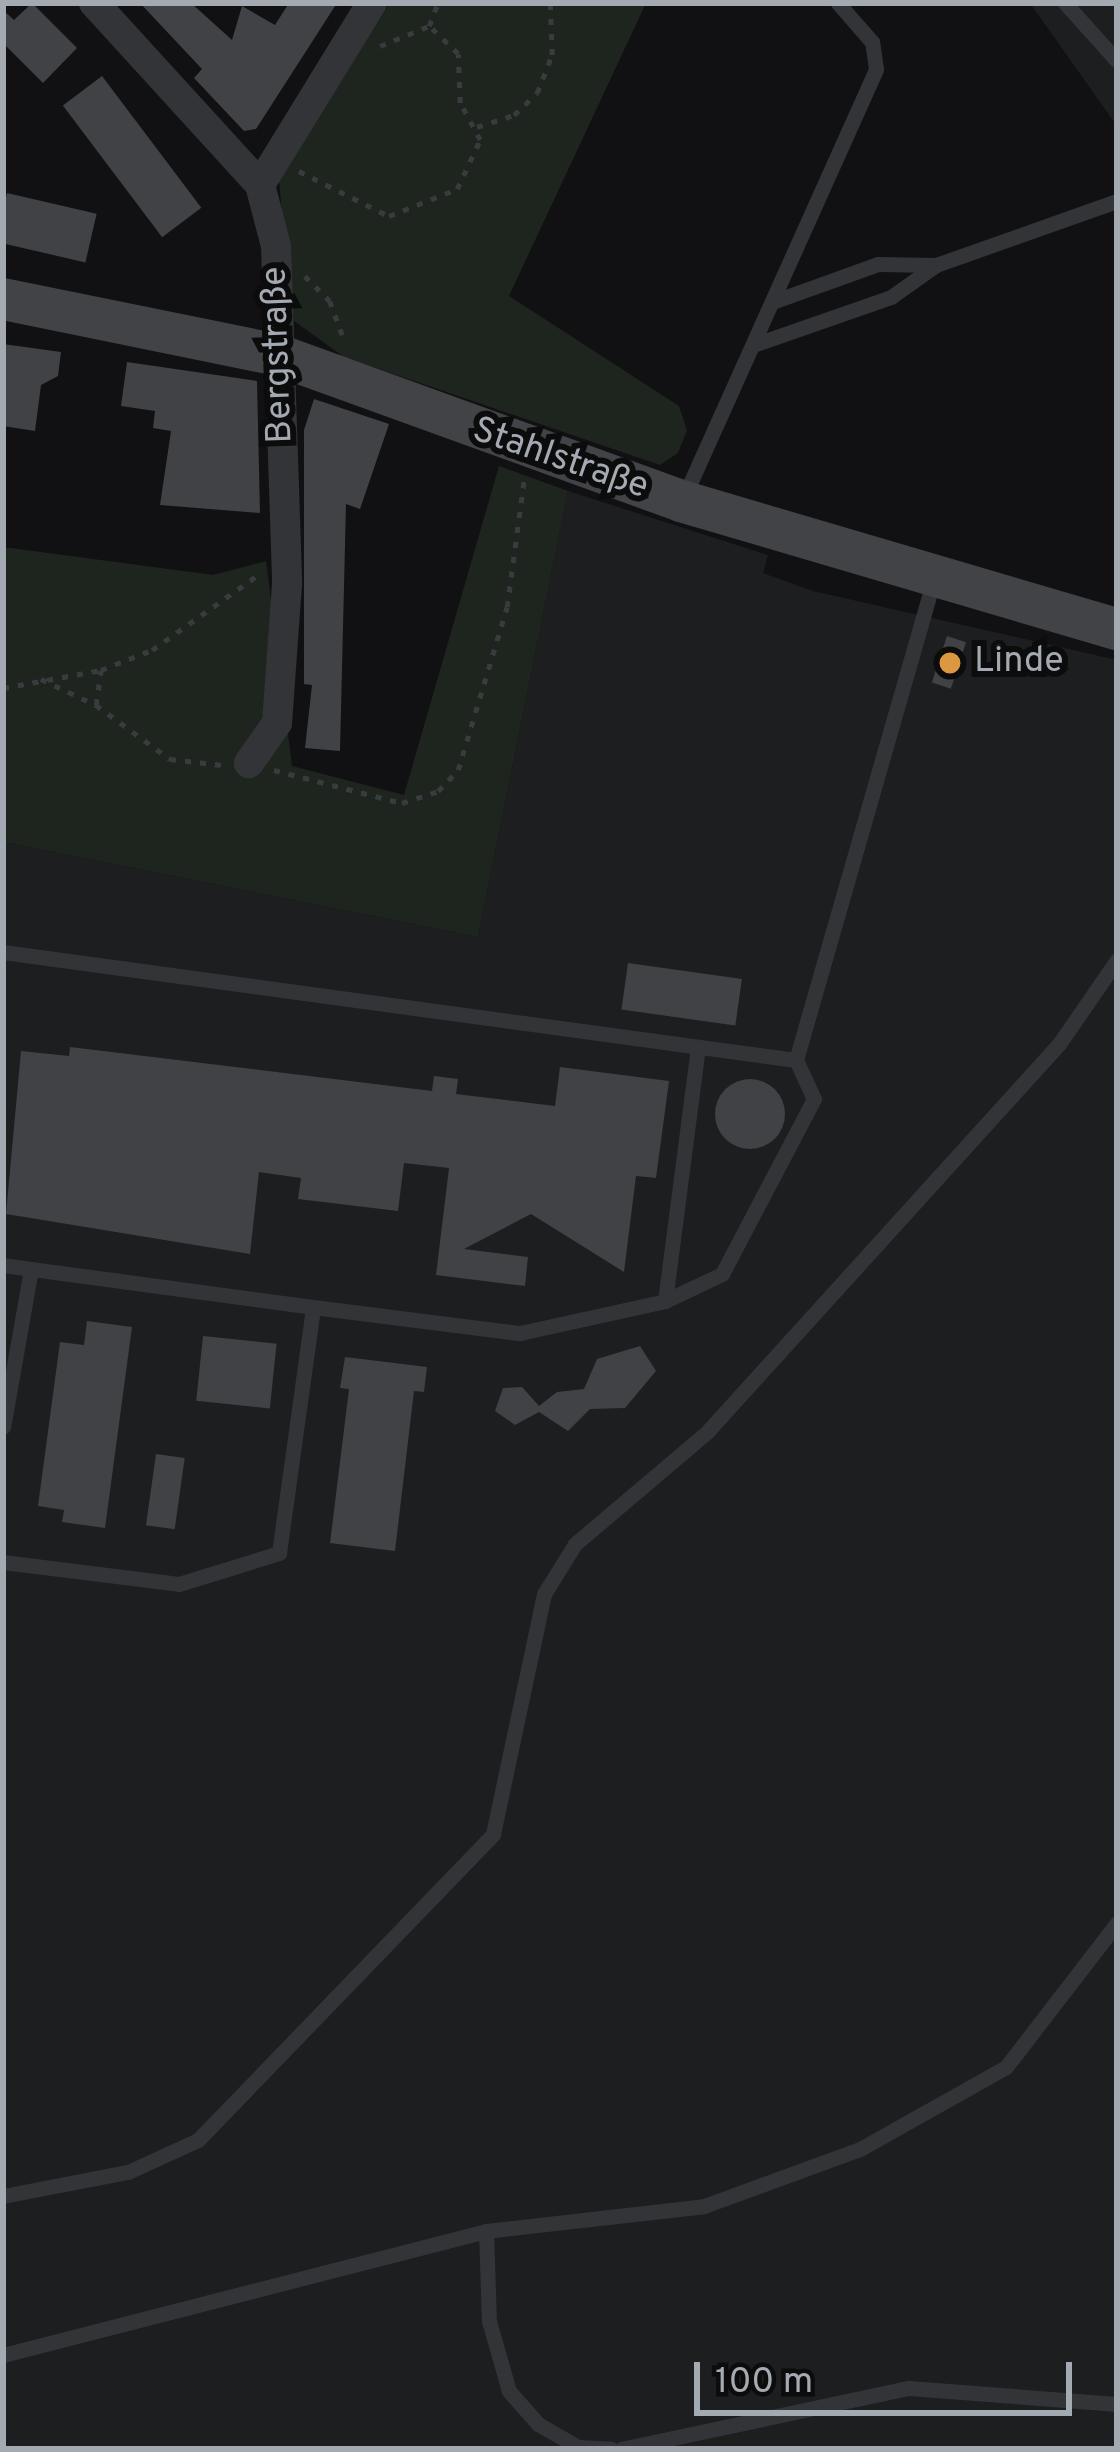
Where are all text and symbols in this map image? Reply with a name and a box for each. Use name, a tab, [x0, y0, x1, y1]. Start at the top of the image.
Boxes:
street label: Bergstraße	[254, 266, 304, 444]
street label: Stahlstraße	[466, 410, 654, 510]
place label: Linde	[974, 641, 1064, 685]
marker: Linde	[937, 650, 963, 676]
scale bar	[700, 2338, 1078, 2412]
text: 100 m	[715, 2360, 813, 2406]

